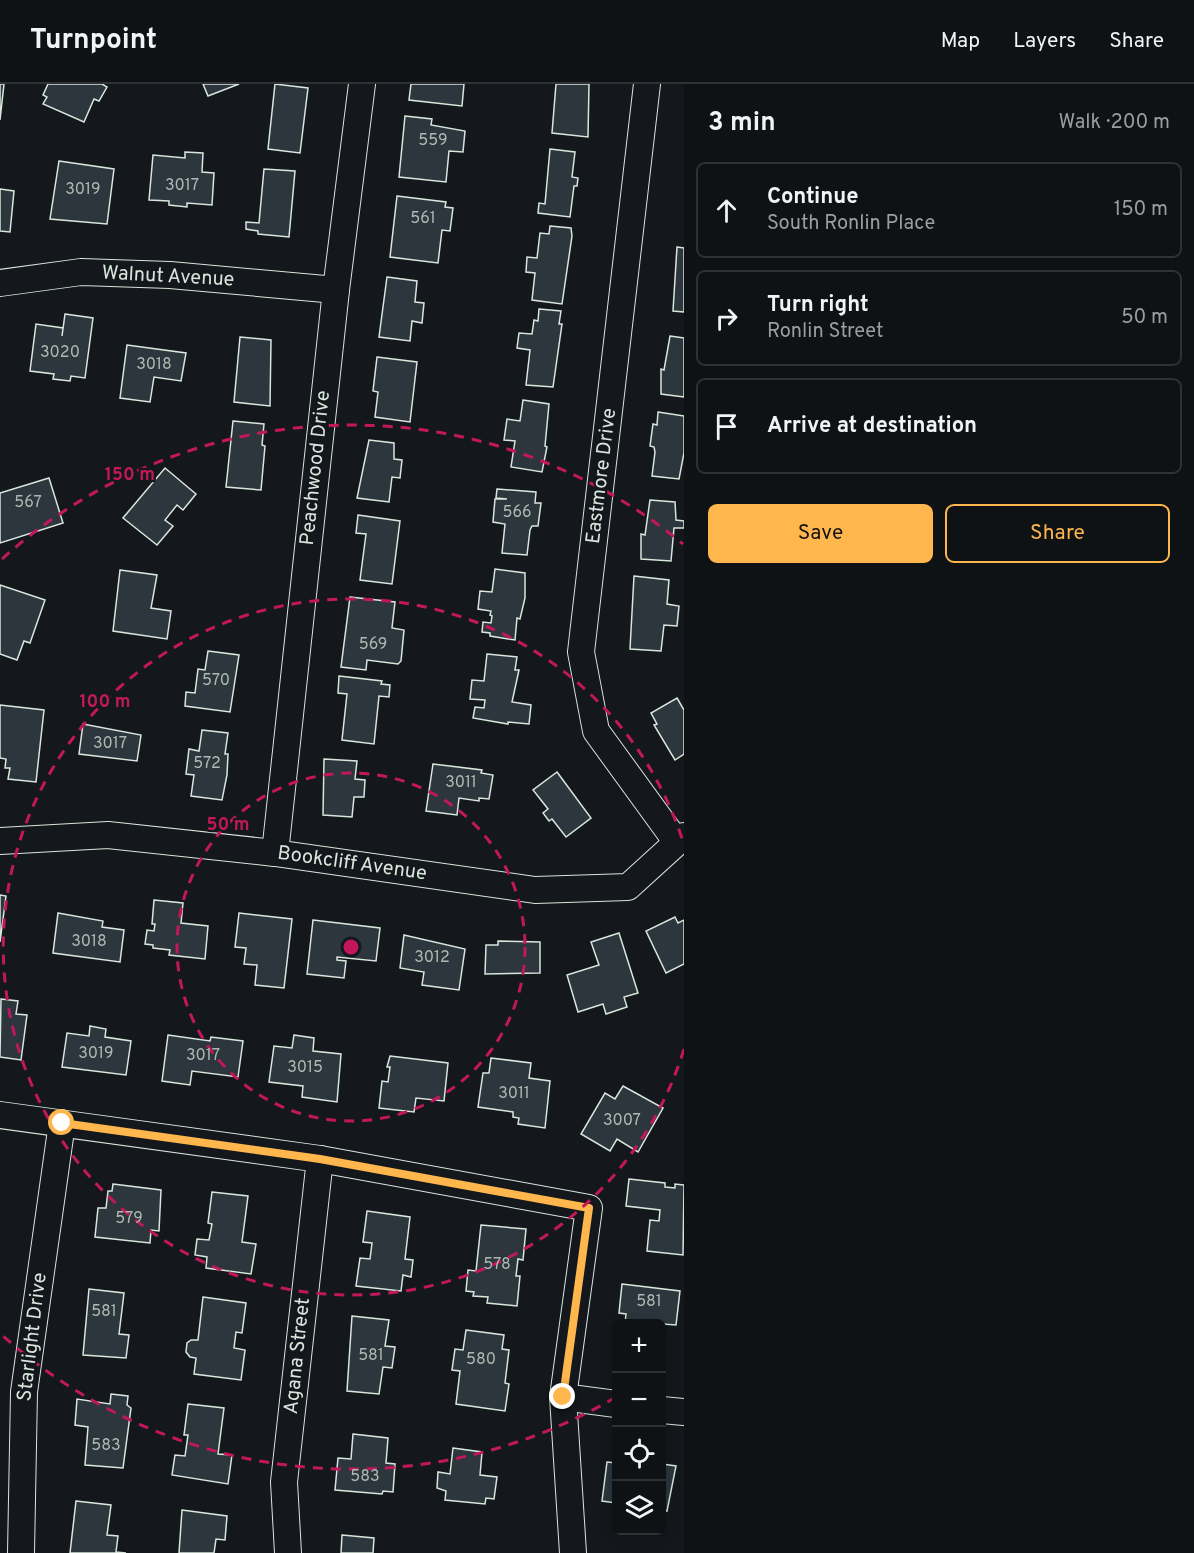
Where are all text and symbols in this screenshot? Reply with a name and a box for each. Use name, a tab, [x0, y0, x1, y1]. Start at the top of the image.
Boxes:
text: Turnpoint	[30, 23, 157, 59]
text: Map	[941, 28, 980, 55]
text: Layers	[1013, 28, 1076, 55]
text: Share	[1109, 28, 1164, 55]
text: 3 min	[708, 107, 776, 140]
text: Walk · 200 m	[1059, 110, 1170, 136]
house number: 559	[418, 131, 448, 151]
house number: 3017	[165, 176, 199, 196]
house number: 3019	[65, 180, 101, 200]
text: Continue	[767, 184, 858, 211]
icon: ahead	[710, 194, 743, 227]
text: 150 m	[1114, 197, 1168, 223]
house number: 561	[410, 209, 436, 229]
text: South Ronlin Place	[767, 211, 935, 237]
street label: Walnut Avenue	[101, 261, 235, 293]
text: Turn right	[767, 292, 869, 319]
icon: right	[710, 302, 743, 335]
text: 50 m	[1121, 305, 1168, 331]
text: Ronlin Street	[767, 319, 883, 345]
house number: 3020	[40, 343, 80, 363]
house number: 3018	[136, 355, 172, 375]
street label: Peachwood Drive	[295, 389, 337, 547]
street label: Eastmore Drive	[581, 407, 623, 545]
icon: arrive	[710, 410, 743, 443]
text: Arrive at destination	[767, 413, 977, 440]
text: 150 m	[105, 464, 155, 487]
house number: 567	[14, 493, 42, 513]
house number: 566	[502, 503, 532, 523]
button: Save	[708, 504, 933, 563]
button: Share	[945, 504, 1170, 563]
house number: 569	[359, 635, 387, 655]
house number: 570	[202, 671, 230, 691]
text: 100 m	[79, 691, 131, 714]
house number: 3017	[93, 734, 127, 754]
house number: 572	[193, 754, 221, 774]
house number: 3011	[445, 773, 477, 793]
text: 50 m	[206, 814, 250, 837]
street label: Bookcliff Avenue	[276, 841, 428, 887]
house number: 3018	[71, 932, 107, 952]
centre of rings	[341, 937, 361, 957]
house number: 3012	[414, 948, 450, 968]
house number: 3019	[78, 1044, 114, 1064]
house number: 3017	[186, 1046, 220, 1066]
house number: 3015	[287, 1058, 323, 1078]
house number: 3011	[498, 1084, 530, 1104]
route start	[48, 1109, 74, 1135]
house number: 3007	[603, 1111, 641, 1131]
house number: 579	[115, 1209, 143, 1229]
house number: 578	[483, 1255, 511, 1275]
street label: Starlight Drive	[12, 1271, 54, 1403]
house number: 581	[636, 1292, 662, 1312]
street label: Agana Street	[279, 1296, 317, 1416]
house number: 581	[91, 1302, 117, 1322]
map controls	[612, 1319, 666, 1535]
button: +	[612, 1319, 666, 1373]
house number: 581	[358, 1346, 384, 1366]
house number: 580	[466, 1350, 496, 1370]
button: −	[612, 1373, 666, 1427]
route end	[549, 1383, 575, 1409]
button: locate	[612, 1427, 666, 1481]
house number: 583	[91, 1436, 121, 1456]
house number: 583	[350, 1467, 380, 1487]
button: layers	[612, 1481, 666, 1535]

